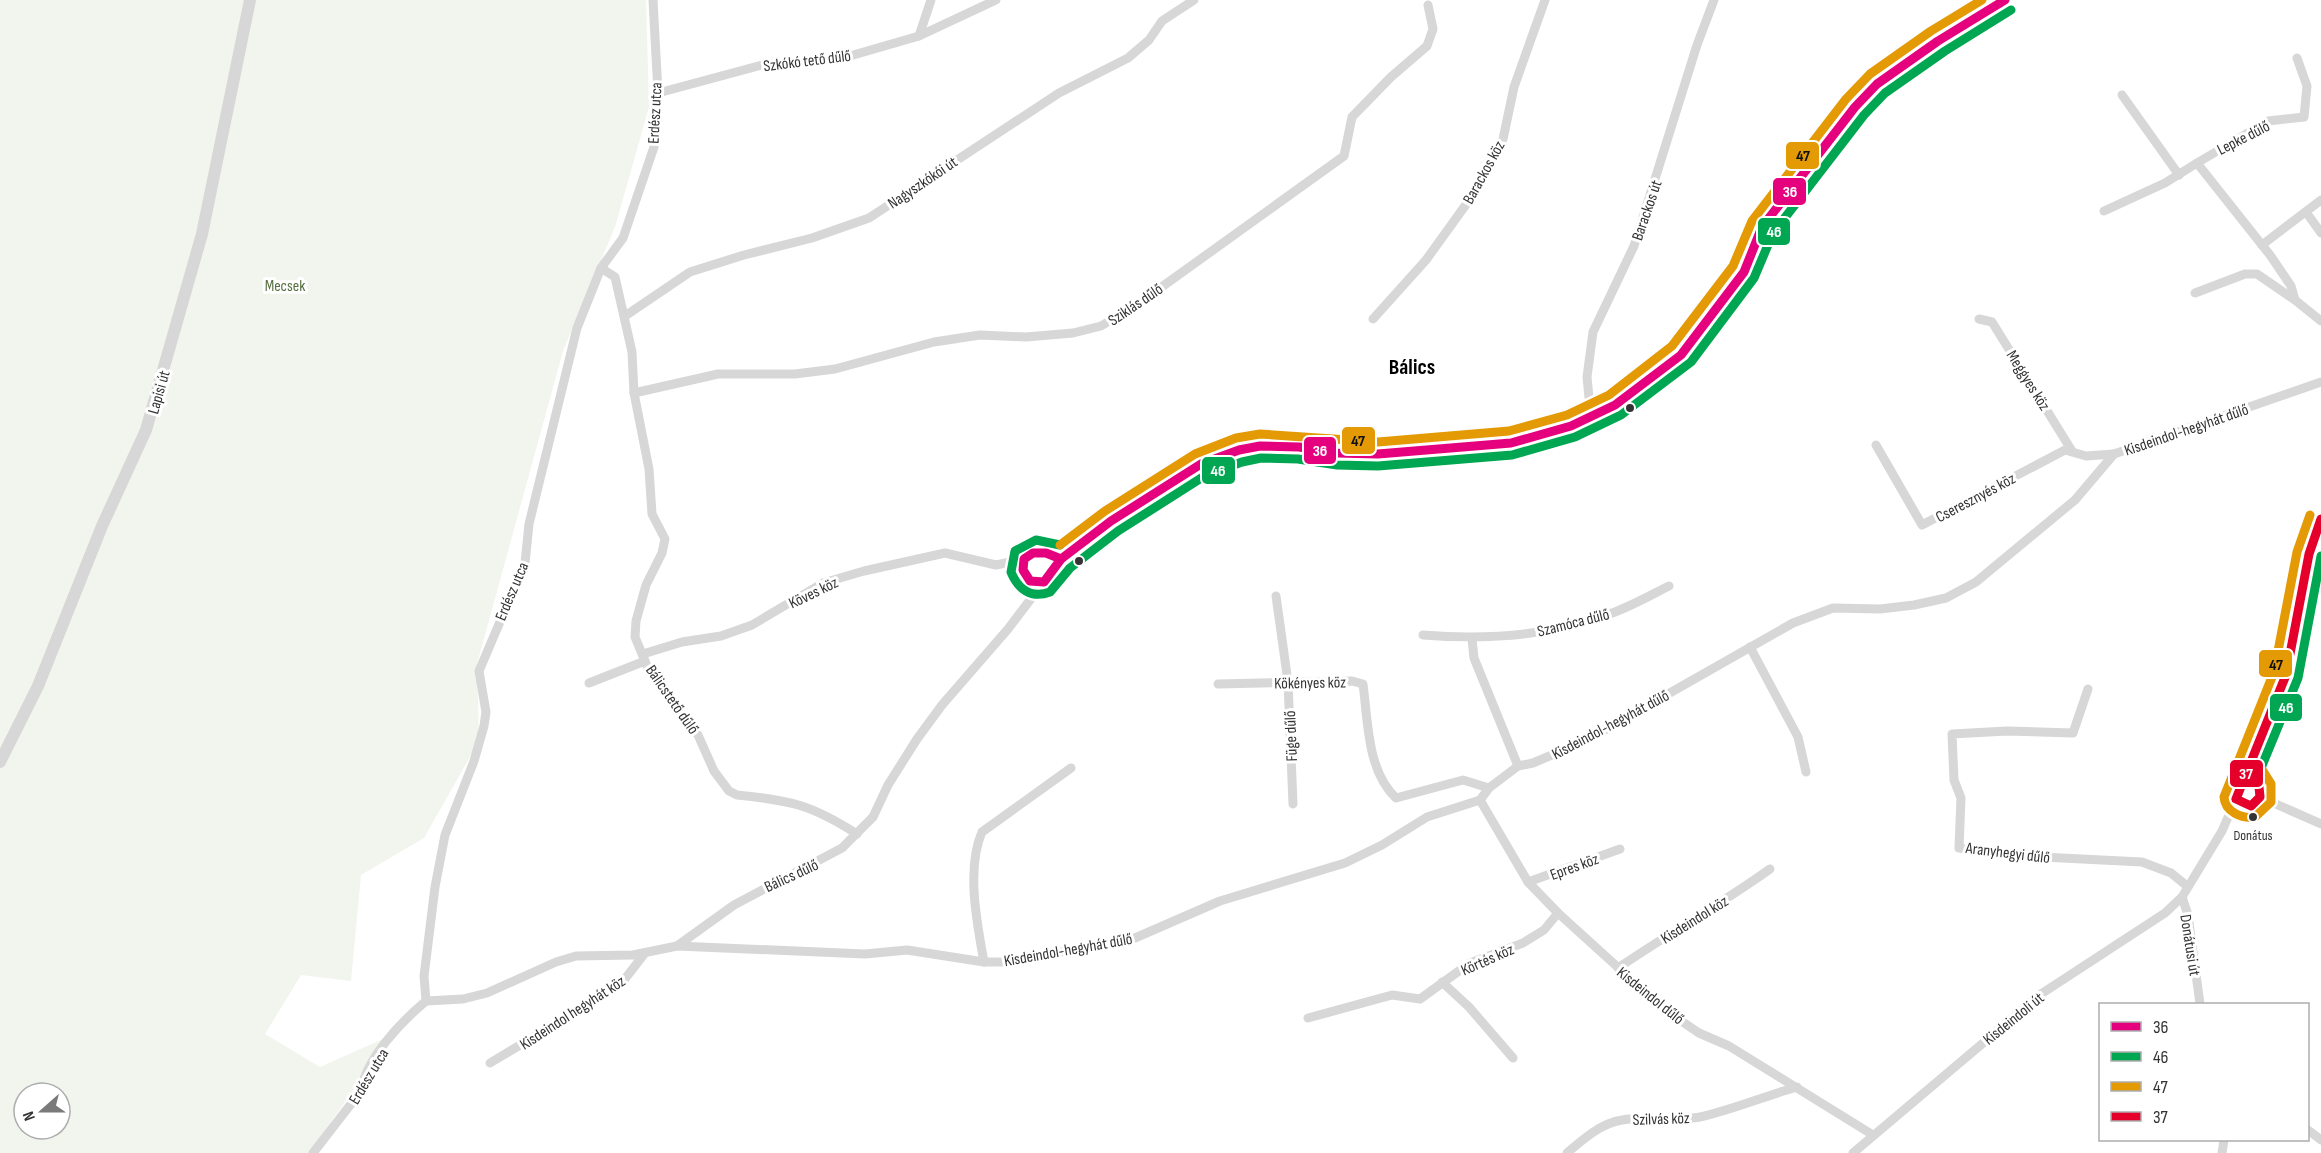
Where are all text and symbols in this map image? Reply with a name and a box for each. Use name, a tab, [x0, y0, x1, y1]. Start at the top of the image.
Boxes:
street label: Szkókó tető dűlő	[762, 47, 852, 76]
street label: Erdész utca	[644, 82, 667, 144]
street label: Lepke dűlő	[2214, 117, 2273, 160]
street label: Barackos köz	[1459, 138, 1509, 208]
line badge: 47	[1785, 141, 1820, 170]
text: 47	[1796, 147, 1810, 166]
street label: Nagyszkókói út	[884, 153, 961, 213]
line badge: 36	[1772, 177, 1807, 206]
street label: Barackos út	[1628, 178, 1667, 243]
text: 36	[1783, 183, 1797, 202]
line badge: 46	[1757, 217, 1791, 246]
text: 46	[1767, 223, 1781, 242]
park label: Mecsek	[265, 277, 305, 296]
street label: Sziklás dűlő	[1105, 280, 1167, 330]
street label: Meggyes köz	[2002, 347, 2054, 415]
district label: Bálics	[1389, 354, 1435, 381]
street label: Lapisi út	[144, 368, 175, 416]
street label: Kisdeindol-hegyhát dűlő	[2122, 400, 2251, 461]
unlabelled marker	[1624, 402, 1636, 414]
line badge: 47	[1341, 426, 1376, 455]
text: 47	[1351, 432, 1365, 451]
line badge: 36	[1303, 436, 1337, 465]
text: 36	[1313, 442, 1327, 461]
line badge: 46	[1201, 456, 1236, 485]
text: 46	[1211, 462, 1225, 481]
street label: Cseresznyés köz	[1933, 469, 2019, 527]
unlabelled marker	[1073, 555, 1085, 567]
street label: Erdész utca	[492, 559, 533, 624]
street label: Köves köz	[786, 573, 842, 613]
street label: Szamóca dűlő	[1535, 605, 1611, 642]
line badge: 47	[2258, 649, 2293, 678]
text: 47	[2269, 656, 2283, 675]
street label: Bálicstető dűlő	[641, 662, 702, 738]
street label: Kökényes köz	[1274, 673, 1346, 694]
street label: Kisdeindol-hegyhát dűlő	[1549, 686, 1673, 764]
line badge: 46	[2269, 693, 2303, 722]
text: 46	[2279, 699, 2293, 718]
street label: Füge dűlő	[1281, 710, 1302, 762]
line badge: 37	[2229, 759, 2264, 788]
text: 37	[2239, 765, 2253, 784]
marker: Donátus	[2247, 811, 2259, 823]
place label: Donátus	[2233, 827, 2273, 844]
street label: Aranyhegyi dűlő	[1964, 839, 2051, 868]
street label: Epres köz	[1548, 850, 1602, 885]
street label: Bálics dűlő	[762, 856, 822, 897]
street label: Kisdeindol köz	[1658, 892, 1732, 948]
street label: Donátusi út	[2175, 913, 2204, 977]
street label: Kisdeindol-hegyhát dűlő	[1003, 930, 1134, 971]
street label: Körtés köz	[1458, 940, 1517, 980]
street label: Kisdeindol dűlő	[1613, 963, 1687, 1029]
street label: Kisdeindol hegyhát köz	[517, 972, 629, 1054]
street label: Kisdeindoli út	[1980, 989, 2048, 1049]
legend	[2099, 1003, 2309, 1141]
text: 36	[2153, 1017, 2169, 1038]
street label: Erdész utca	[345, 1045, 393, 1108]
text: 46	[2153, 1047, 2169, 1068]
text: 47	[2153, 1077, 2168, 1098]
north arrow	[12, 1081, 72, 1141]
text: 37	[2153, 1107, 2169, 1128]
text: N	[19, 1108, 40, 1123]
street label: Szilvás köz	[1632, 1109, 1690, 1130]

